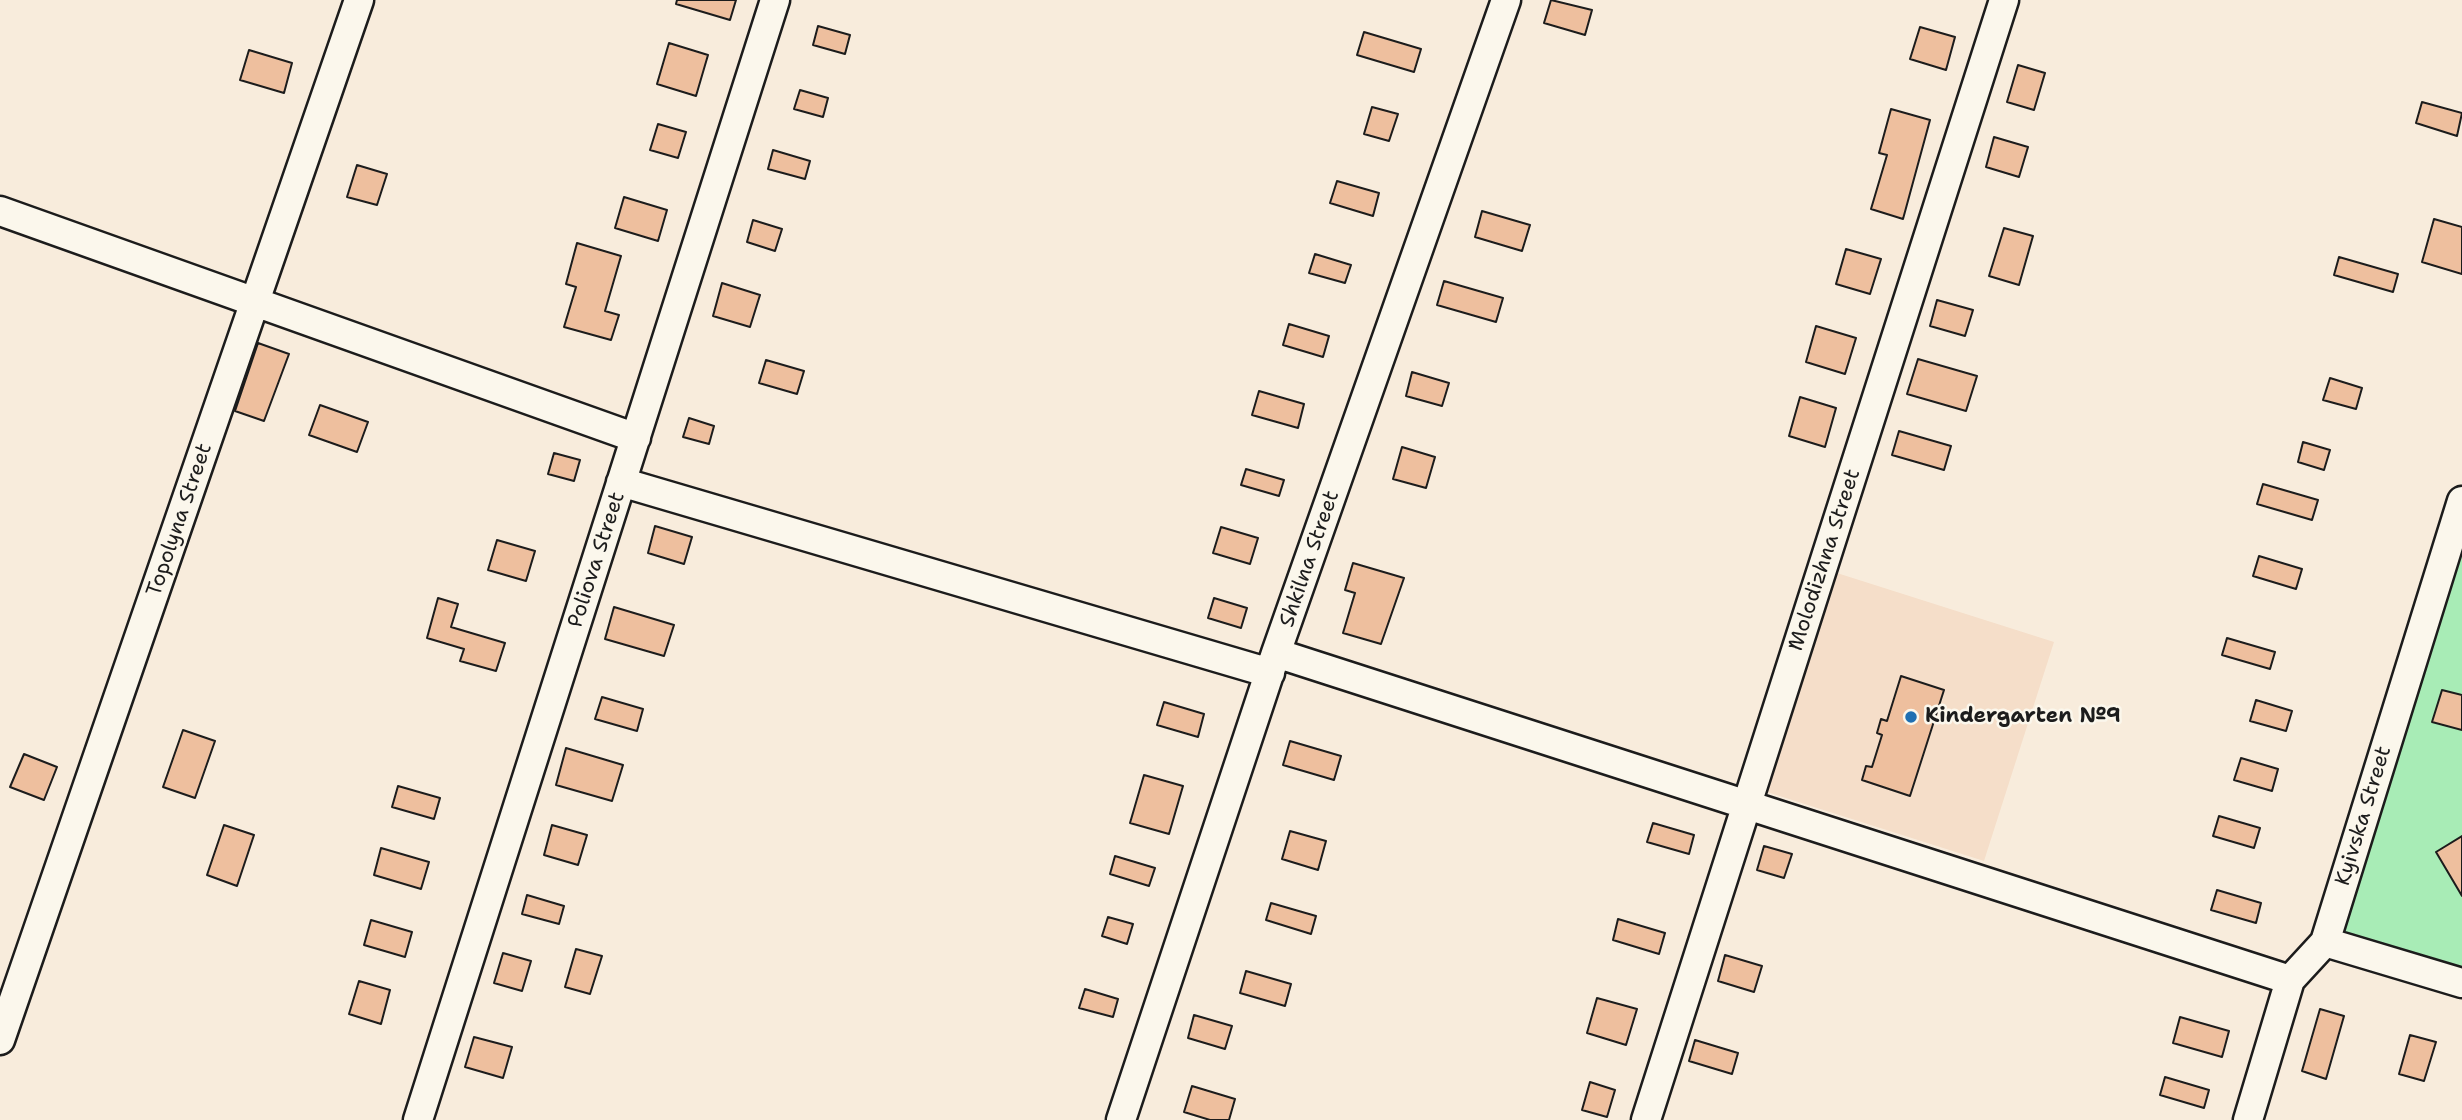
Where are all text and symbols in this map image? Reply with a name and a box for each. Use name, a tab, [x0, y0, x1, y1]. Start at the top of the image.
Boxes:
street label: Topolyna Street	[142, 440, 218, 600]
street label: Molodizhna Street	[1784, 466, 1866, 654]
street label: Shkilna Street	[1275, 487, 1345, 631]
street label: Poliova Street	[563, 489, 631, 631]
place label: Kindergarten №9	[1925, 704, 2121, 730]
marker: Kindergarten №9	[1903, 709, 1919, 725]
street label: Kyivska Street	[2331, 743, 2397, 889]

